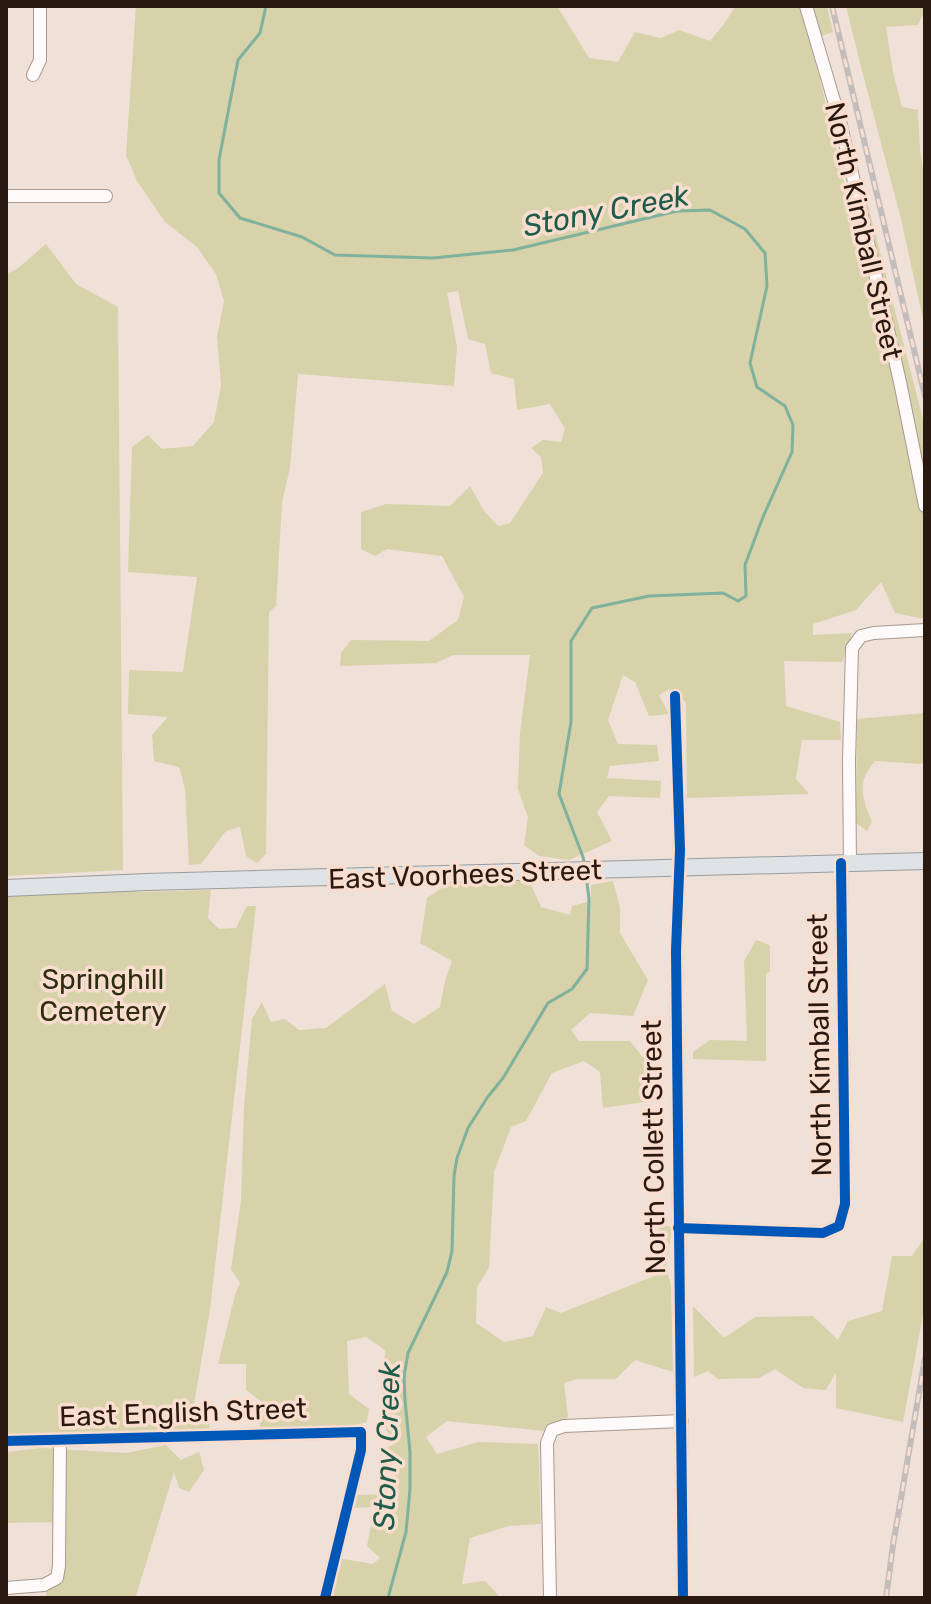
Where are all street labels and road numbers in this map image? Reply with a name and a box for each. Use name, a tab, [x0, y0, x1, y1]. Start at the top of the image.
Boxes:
street label: North Kimball Street	[818, 99, 909, 363]
street label: East Voorhees Street	[328, 853, 603, 896]
street label: North Kimball Street	[801, 913, 838, 1177]
street label: North Collett Street	[635, 1019, 672, 1275]
street label: East English Street	[59, 1392, 307, 1433]

